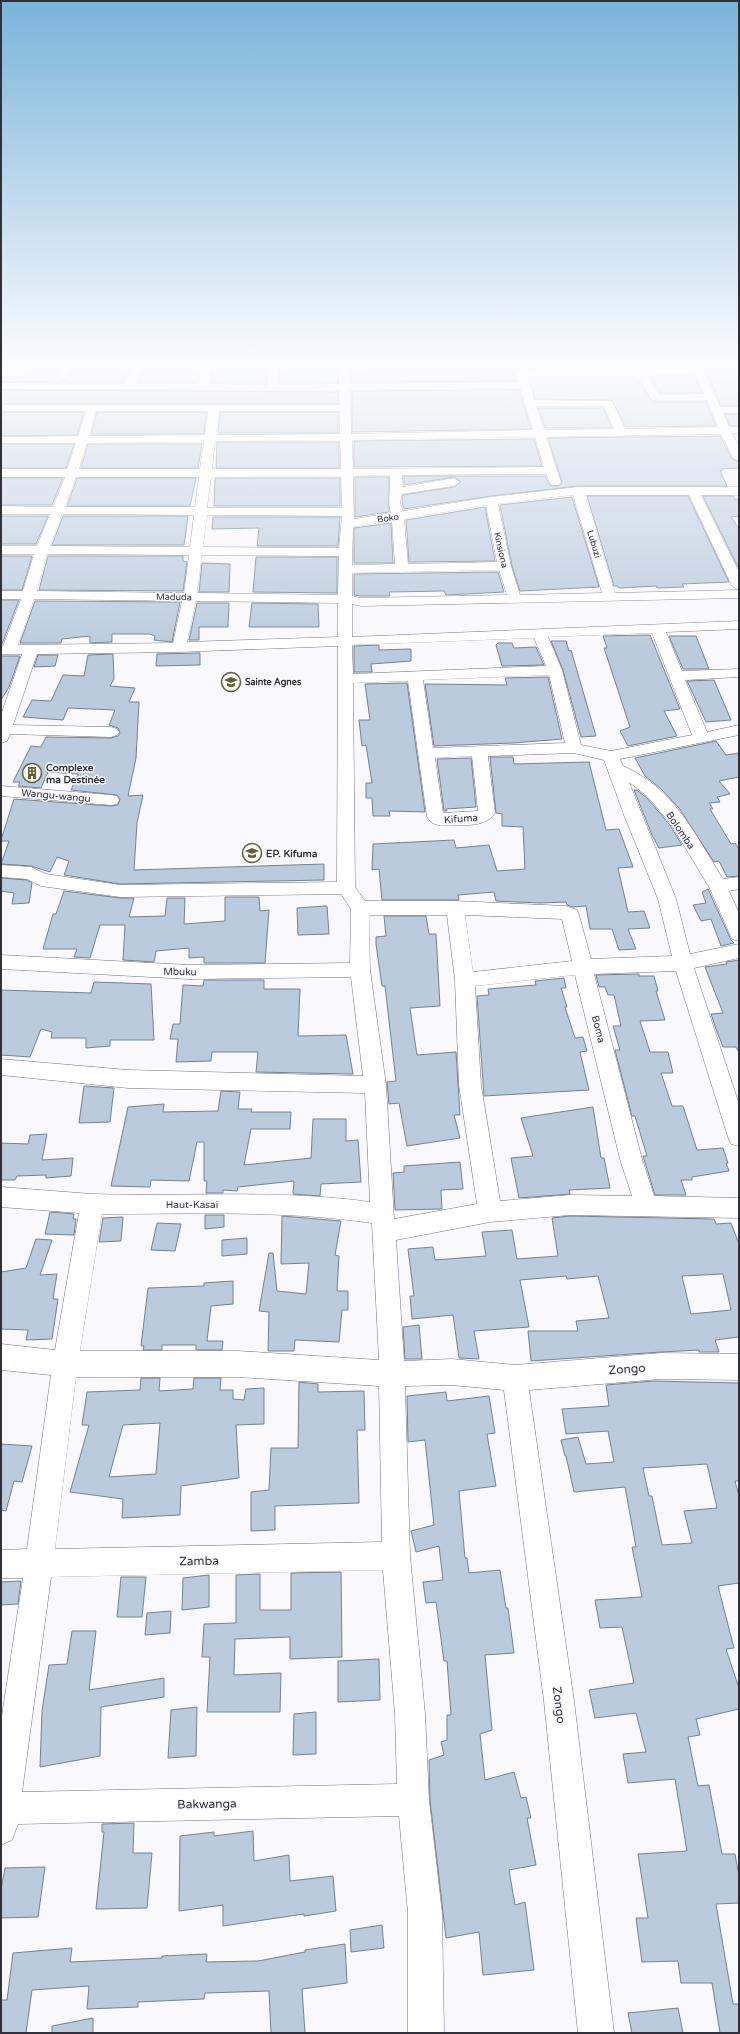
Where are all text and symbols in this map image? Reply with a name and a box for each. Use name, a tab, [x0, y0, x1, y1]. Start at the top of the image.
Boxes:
street label: Boko	[376, 511, 400, 525]
street label: Lubuzi	[584, 529, 603, 559]
street label: Kinsiona	[491, 531, 510, 569]
street label: Maduda	[156, 592, 192, 603]
school or university icon: Sainte Agnes	[220, 671, 242, 693]
place label: Sainte Agnes	[245, 677, 302, 688]
building icon: Complexe ma Destinée	[21, 762, 43, 784]
place label: Complexe ma Destinée	[46, 762, 105, 786]
street label: Wangu-wangu	[21, 787, 91, 805]
street label: Bolomba	[663, 810, 697, 852]
street label: Kifuma	[444, 812, 478, 826]
school or university icon: EP. Kifuma	[241, 842, 263, 864]
place label: EP. Kifuma	[266, 848, 318, 860]
street label: Mbuku	[163, 966, 197, 978]
street label: Boma	[589, 1014, 607, 1044]
street label: Haut-Kasai	[166, 1199, 218, 1211]
street label: Zongo	[608, 1361, 646, 1377]
street label: Zamba	[179, 1554, 219, 1568]
street label: Zongo	[550, 1686, 568, 1724]
street label: Bakwanga	[177, 1796, 237, 1812]

